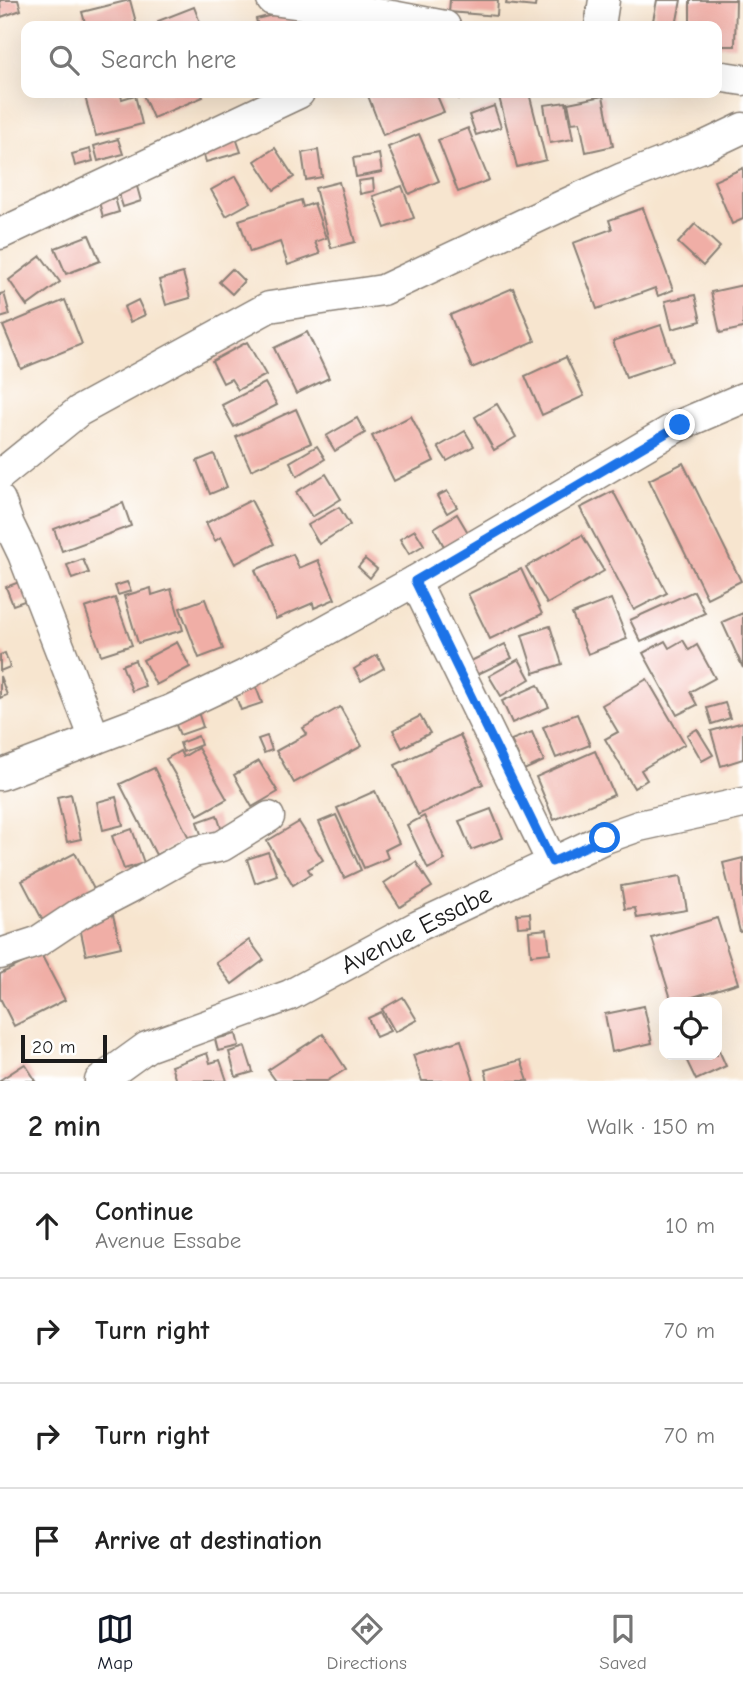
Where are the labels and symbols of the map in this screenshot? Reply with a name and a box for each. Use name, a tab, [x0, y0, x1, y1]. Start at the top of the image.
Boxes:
route end	[664, 409, 695, 440]
route start	[589, 822, 620, 853]
street label: Avenue Essabe	[336, 879, 497, 981]
scale bar	[21, 1032, 107, 1064]

